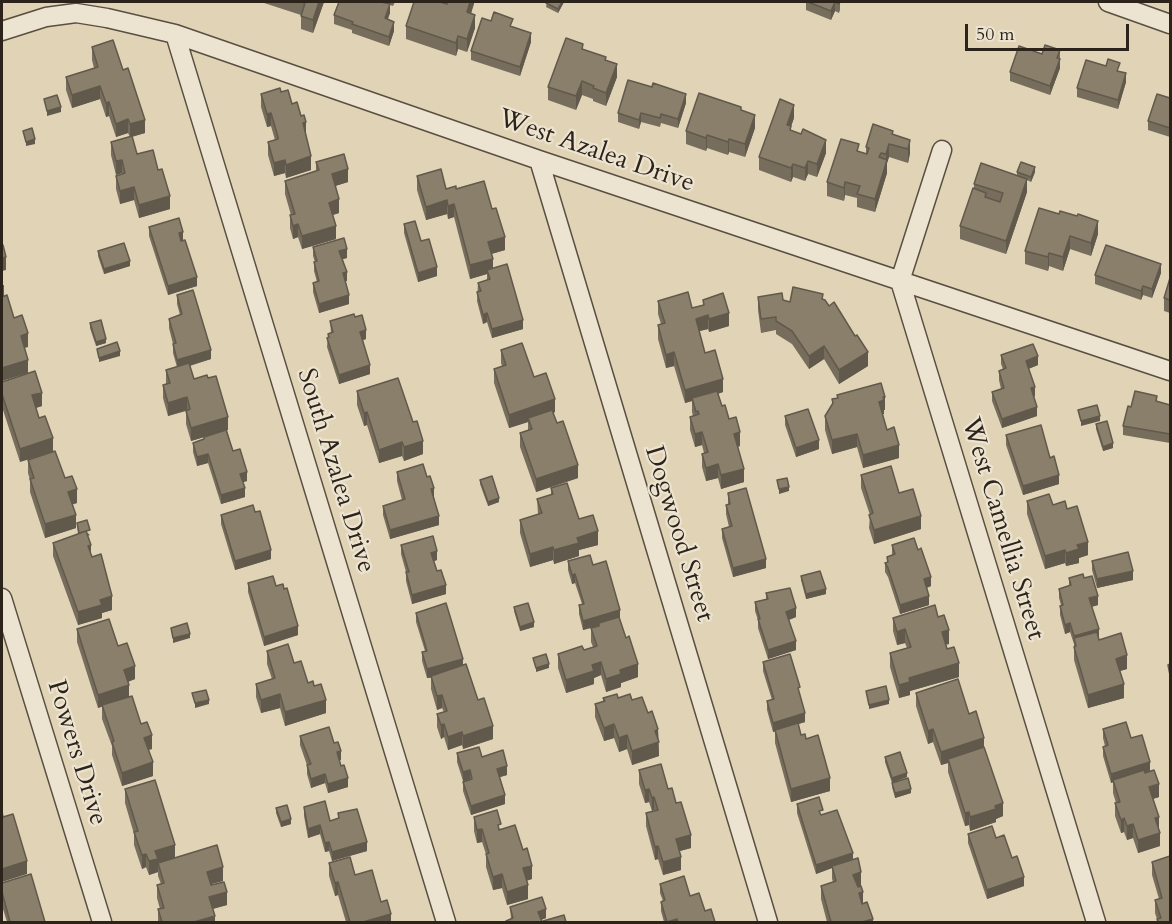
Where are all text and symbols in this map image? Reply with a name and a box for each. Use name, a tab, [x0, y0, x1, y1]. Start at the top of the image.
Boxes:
scale bar	[968, 12, 1132, 50]
text: 50 m	[976, 22, 1015, 47]
street label: West Azalea Drive	[494, 104, 698, 200]
street label: South Azalea Drive	[289, 365, 381, 577]
street label: West Camellia Street	[953, 414, 1051, 644]
street label: Dogwood Street	[636, 442, 720, 626]
street label: Powers Drive	[39, 677, 113, 829]

